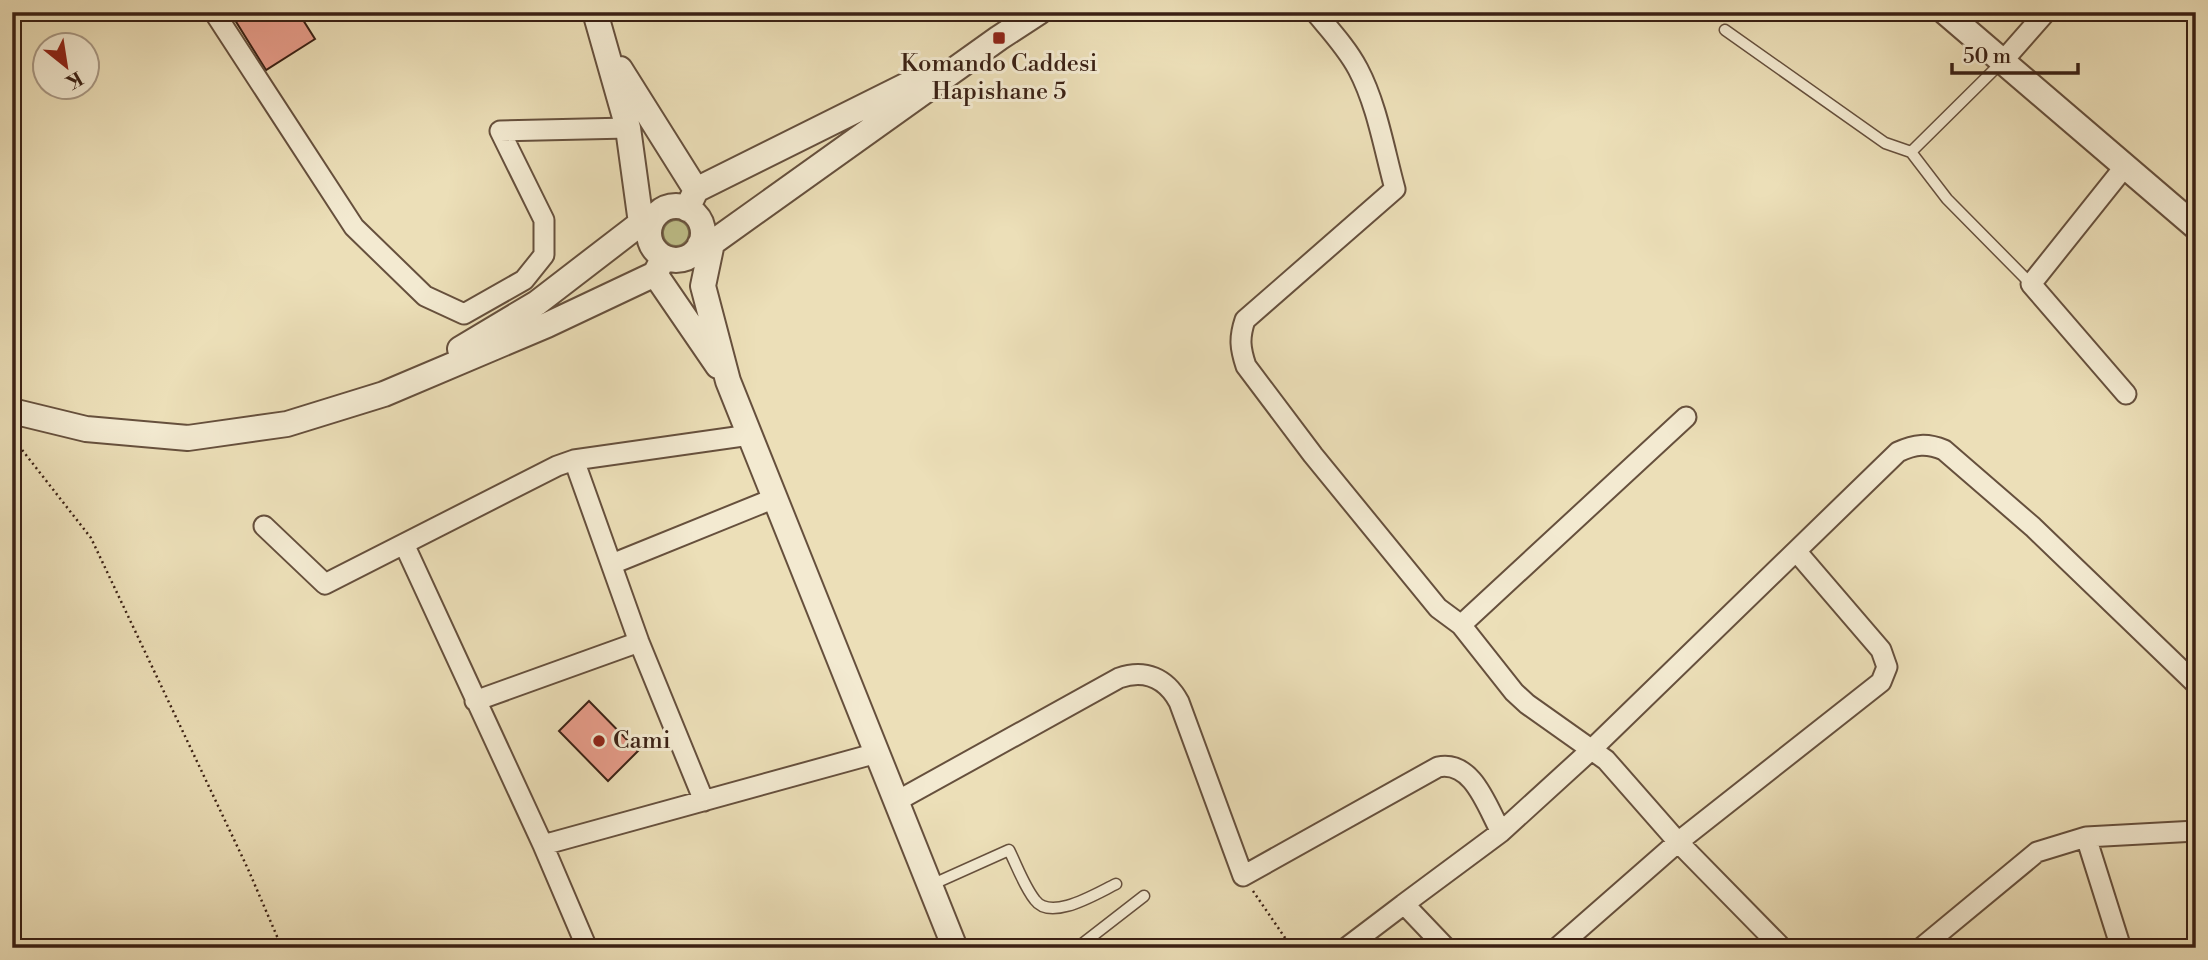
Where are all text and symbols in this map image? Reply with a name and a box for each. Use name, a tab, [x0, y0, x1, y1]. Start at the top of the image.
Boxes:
marker: Komando Caddesi Hapishane 5	[991, 30, 1007, 46]
north arrow	[32, 32, 102, 102]
scale bar	[1952, 32, 2078, 76]
text: 50 m	[1963, 44, 2011, 70]
place label: Komando Caddesi Hapishane 5	[901, 49, 1097, 107]
text: K	[61, 66, 87, 94]
place label: Cami	[613, 726, 671, 756]
marker: Cami	[591, 733, 607, 749]

